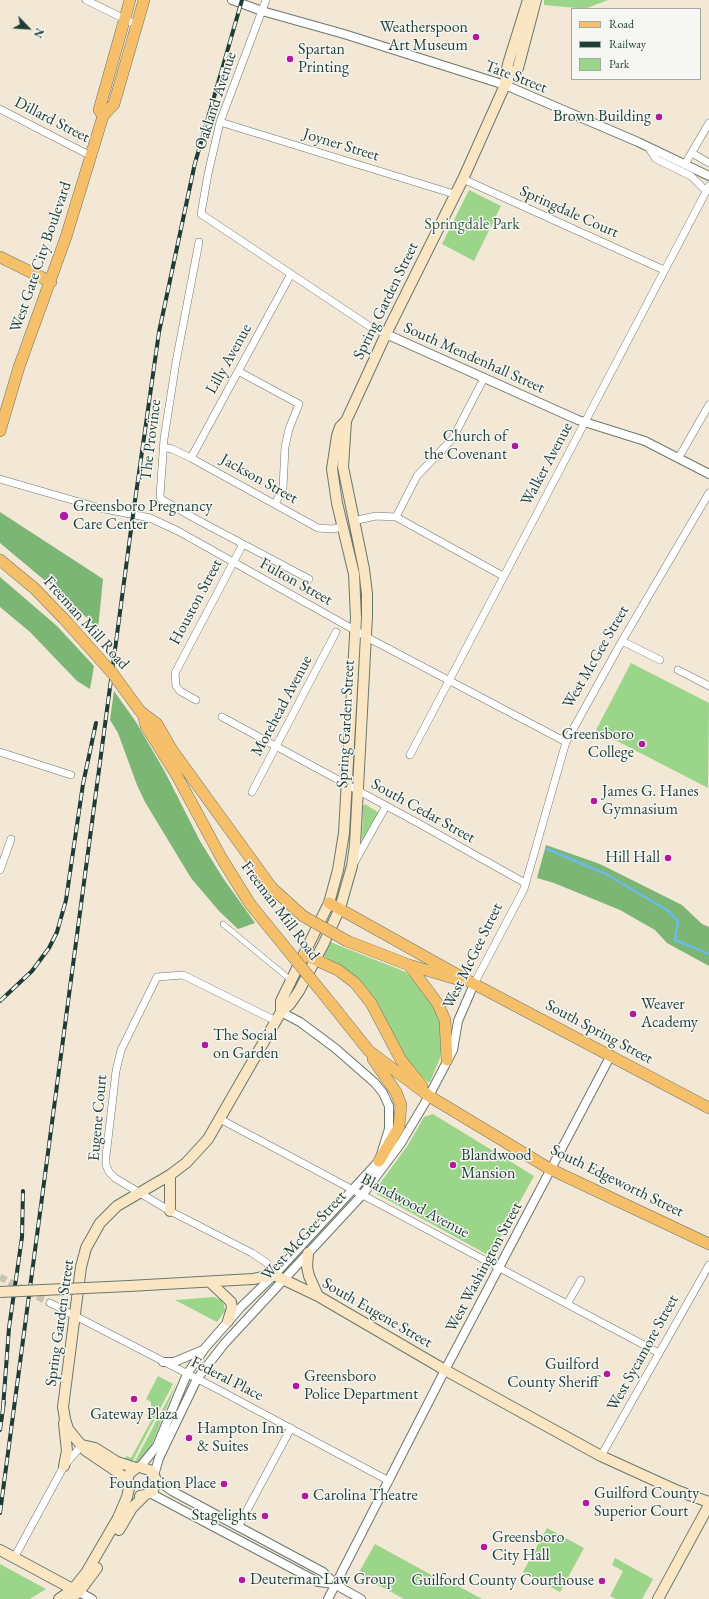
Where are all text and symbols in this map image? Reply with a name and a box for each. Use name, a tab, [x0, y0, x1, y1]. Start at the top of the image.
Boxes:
north arrow	[8, 8, 48, 48]
legend	[571, 8, 701, 80]
text: Road	[609, 16, 634, 32]
place label: Weatherspoon Art Museum	[380, 18, 468, 56]
text: N	[31, 26, 47, 40]
marker: Weatherspoon Art Museum	[471, 32, 481, 42]
text: Railway	[609, 36, 646, 52]
place label: Spartan Printing	[298, 40, 349, 78]
street label: Oakland Avenue	[191, 50, 241, 152]
marker: Spartan Printing	[285, 54, 295, 64]
street label: Tate Street	[482, 56, 550, 98]
text: Park	[609, 56, 629, 72]
street label: Dillard Street	[11, 93, 93, 147]
place label: Brown Building	[553, 107, 651, 127]
marker: Brown Building	[654, 112, 664, 122]
street label: Joyner Street	[301, 124, 381, 166]
street label: West Gate City Boulevard	[6, 179, 76, 335]
street label: Springdale Court	[517, 182, 621, 242]
park label: Springdale Park	[424, 215, 520, 235]
street label: Spring Garden Street	[349, 239, 423, 363]
street label: South Mendenhall Street	[400, 318, 548, 398]
street label: Lilly Avenue	[202, 321, 256, 397]
street label: The Province	[136, 398, 166, 482]
street label: Walker Avenue	[517, 419, 577, 509]
place label: Church of the Covenant	[424, 427, 507, 465]
marker: Church of the Covenant	[510, 441, 520, 451]
street label: Jackson Street	[217, 450, 301, 508]
place label: Greensboro Pregnancy Care Center	[73, 497, 212, 535]
marker: Greensboro Pregnancy Care Center	[58, 510, 70, 522]
street label: Fulton Street	[256, 554, 336, 610]
street label: Houston Street	[165, 556, 227, 648]
street label: Freeman Mill Road	[39, 572, 133, 674]
street label: West McGee Street	[559, 602, 633, 712]
street label: Morehead Avenue	[247, 652, 317, 760]
street label: Spring Garden Street	[333, 660, 359, 788]
place label: Greensboro College	[562, 725, 634, 763]
marker: Greensboro College	[637, 739, 647, 749]
street label: South Cedar Street	[368, 775, 478, 847]
place label: James G. Hanes Gymnasium	[602, 782, 699, 820]
marker: James G. Hanes Gymnasium	[589, 796, 599, 806]
place label: Hill Hall	[605, 848, 660, 868]
marker: Hill Hall	[663, 853, 673, 863]
street label: Freeman Mill Road	[237, 858, 323, 964]
street label: West McGee Street	[439, 900, 507, 1012]
place label: Weaver Academy	[641, 995, 698, 1033]
street label: South Spring Street	[542, 996, 656, 1068]
marker: Weaver Academy	[628, 1009, 638, 1019]
place label: The Social on Garden	[213, 1026, 279, 1064]
marker: The Social on Garden	[200, 1040, 210, 1050]
street label: Eugene Court	[85, 1074, 111, 1162]
street label: South Edgeworth Street	[547, 1140, 687, 1222]
place label: Blandwood Mansion	[461, 1146, 532, 1184]
marker: Blandwood Mansion	[448, 1160, 458, 1170]
street label: Blandwood Avenue	[358, 1169, 472, 1243]
street label: West McGee Street	[258, 1187, 350, 1285]
street label: West Washington Street	[442, 1199, 526, 1335]
street label: Spring Garden Street	[42, 1258, 78, 1388]
street label: South Eugene Street	[319, 1274, 435, 1352]
street label: West Sycamore Street	[603, 1292, 683, 1414]
street label: Federal Place	[188, 1353, 266, 1405]
place label: Guilford County Sheriff	[507, 1355, 599, 1393]
place label: Greensboro Police Department	[304, 1367, 418, 1405]
marker: Guilford County Sheriff	[602, 1369, 612, 1379]
marker: Greensboro Police Department	[291, 1381, 301, 1391]
marker: Gateway Plaza	[129, 1394, 139, 1404]
place label: Gateway Plaza	[90, 1405, 178, 1425]
place label: Hampton Inn & Suites	[197, 1419, 284, 1457]
marker: Hampton Inn & Suites	[184, 1433, 194, 1443]
place label: Foundation Place	[109, 1474, 216, 1494]
marker: Foundation Place	[219, 1479, 229, 1489]
place label: Guilford County Superior Court	[594, 1484, 699, 1522]
place label: Carolina Theatre	[313, 1486, 418, 1506]
marker: Carolina Theatre	[300, 1491, 310, 1501]
marker: Guilford County Superior Court	[581, 1498, 591, 1508]
place label: Stagelights	[192, 1506, 257, 1526]
marker: Stagelights	[260, 1511, 270, 1521]
place label: Greensboro City Hall	[492, 1528, 564, 1566]
marker: Greensboro City Hall	[479, 1542, 489, 1552]
place label: Deuterman Law Group	[250, 1570, 395, 1590]
place label: Guilford County Courthouse	[411, 1571, 594, 1591]
marker: Deuterman Law Group	[237, 1575, 247, 1585]
marker: Guilford County Courthouse	[597, 1576, 607, 1586]

